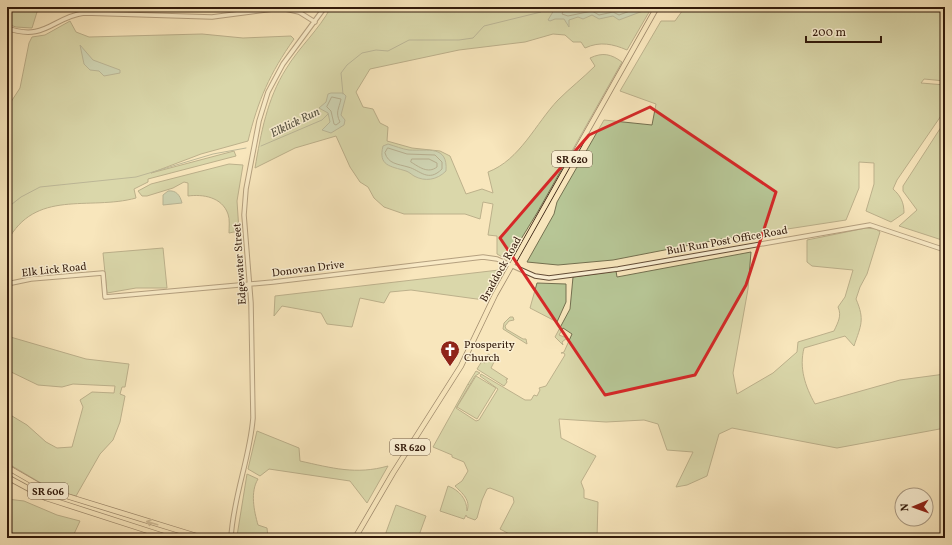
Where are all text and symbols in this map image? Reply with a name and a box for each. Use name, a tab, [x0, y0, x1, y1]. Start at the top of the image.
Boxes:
scale bar	[806, 18, 881, 44]
text: 200 m	[812, 25, 846, 41]
water label: Elklick Run	[268, 104, 323, 142]
road number: SR 620	[552, 151, 592, 167]
street label: Edgewater Street	[230, 222, 251, 305]
street label: Bull Run Post Office Road	[666, 223, 789, 260]
street label: Braddock Road	[477, 234, 526, 305]
street label: Donovan Drive	[271, 258, 345, 281]
street label: Elk Lick Road	[21, 260, 87, 281]
place label: Prosperity Church	[464, 338, 515, 366]
church icon: Prosperity Church	[439, 339, 461, 367]
road number: SR 620	[390, 439, 430, 455]
road number: SR 606	[28, 483, 68, 499]
north arrow	[894, 487, 934, 527]
text: N	[898, 503, 913, 512]
one-way arrow	[146, 519, 159, 526]

